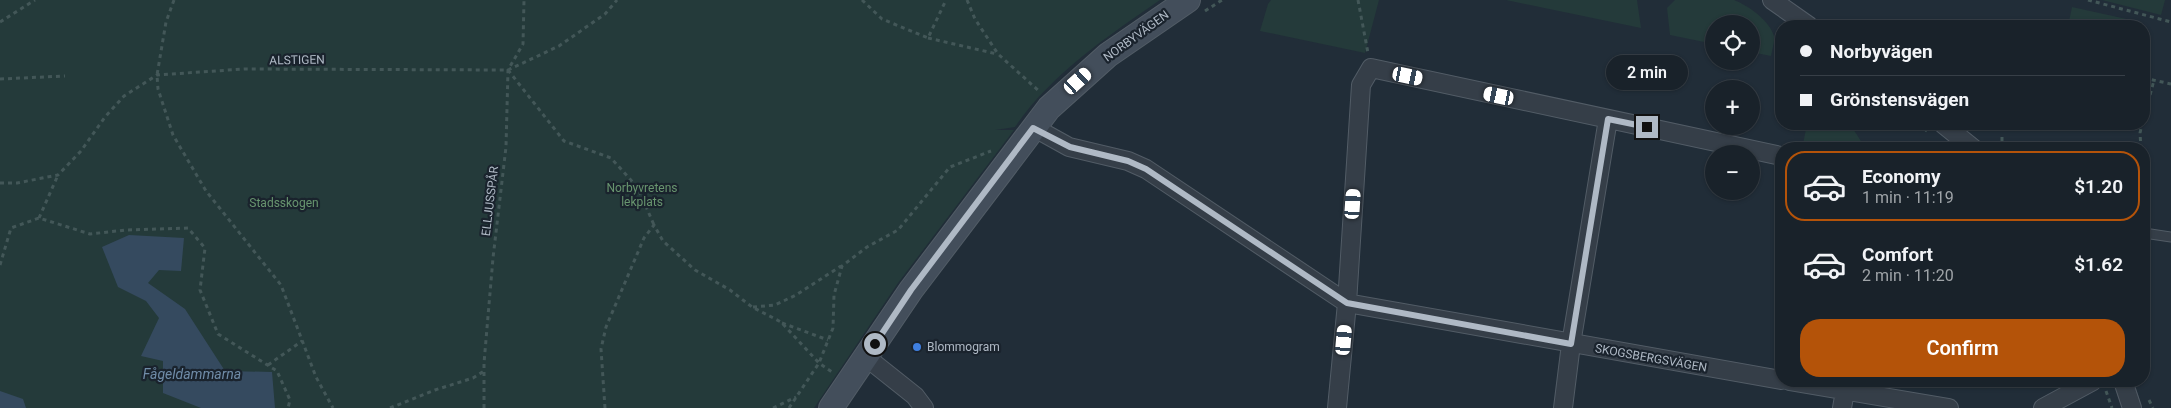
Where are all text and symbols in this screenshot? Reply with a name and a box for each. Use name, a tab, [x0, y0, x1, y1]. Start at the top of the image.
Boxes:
street label: NORBYVÄGEN	[1100, 7, 1171, 64]
map controls	[1705, 15, 1760, 200]
button: locate	[1705, 15, 1760, 70]
text: Norbyvägen	[1830, 40, 1933, 63]
street label: ALSTIGEN	[269, 53, 325, 67]
callout: 2 min	[1606, 54, 1688, 90]
text: 2 min	[1627, 63, 1667, 82]
car	[1061, 65, 1094, 97]
car	[1391, 66, 1424, 86]
button: +	[1705, 80, 1760, 135]
car	[1482, 86, 1515, 106]
text: Grönstensvägen	[1830, 88, 1969, 111]
route end	[1636, 116, 1658, 138]
button: −	[1705, 145, 1760, 200]
street label: ELLJUSSPÅR	[477, 164, 501, 237]
icon: car	[1802, 164, 1847, 209]
text: Economy	[1862, 165, 1941, 188]
text: $1.20	[2074, 175, 2123, 198]
park label: Norbyvretens lekplats	[606, 181, 678, 209]
text: 1 min · 11:19	[1862, 188, 1954, 207]
car	[1344, 189, 1361, 219]
park label: Stadsskogen	[249, 196, 319, 210]
icon: car	[1802, 242, 1847, 287]
text: Comfort	[1862, 243, 1933, 266]
text: $1.62	[2074, 253, 2123, 276]
text: 2 min · 11:20	[1862, 266, 1954, 285]
button: Confirm	[1800, 319, 2125, 377]
car	[1335, 324, 1352, 356]
route start	[864, 333, 886, 355]
place label: Blommogram	[927, 340, 1000, 354]
street label: SKOGSBERGSVÄGEN	[1594, 340, 1708, 375]
marker: Blommogram	[911, 341, 923, 353]
water label: Fågeldammarna	[143, 366, 241, 382]

